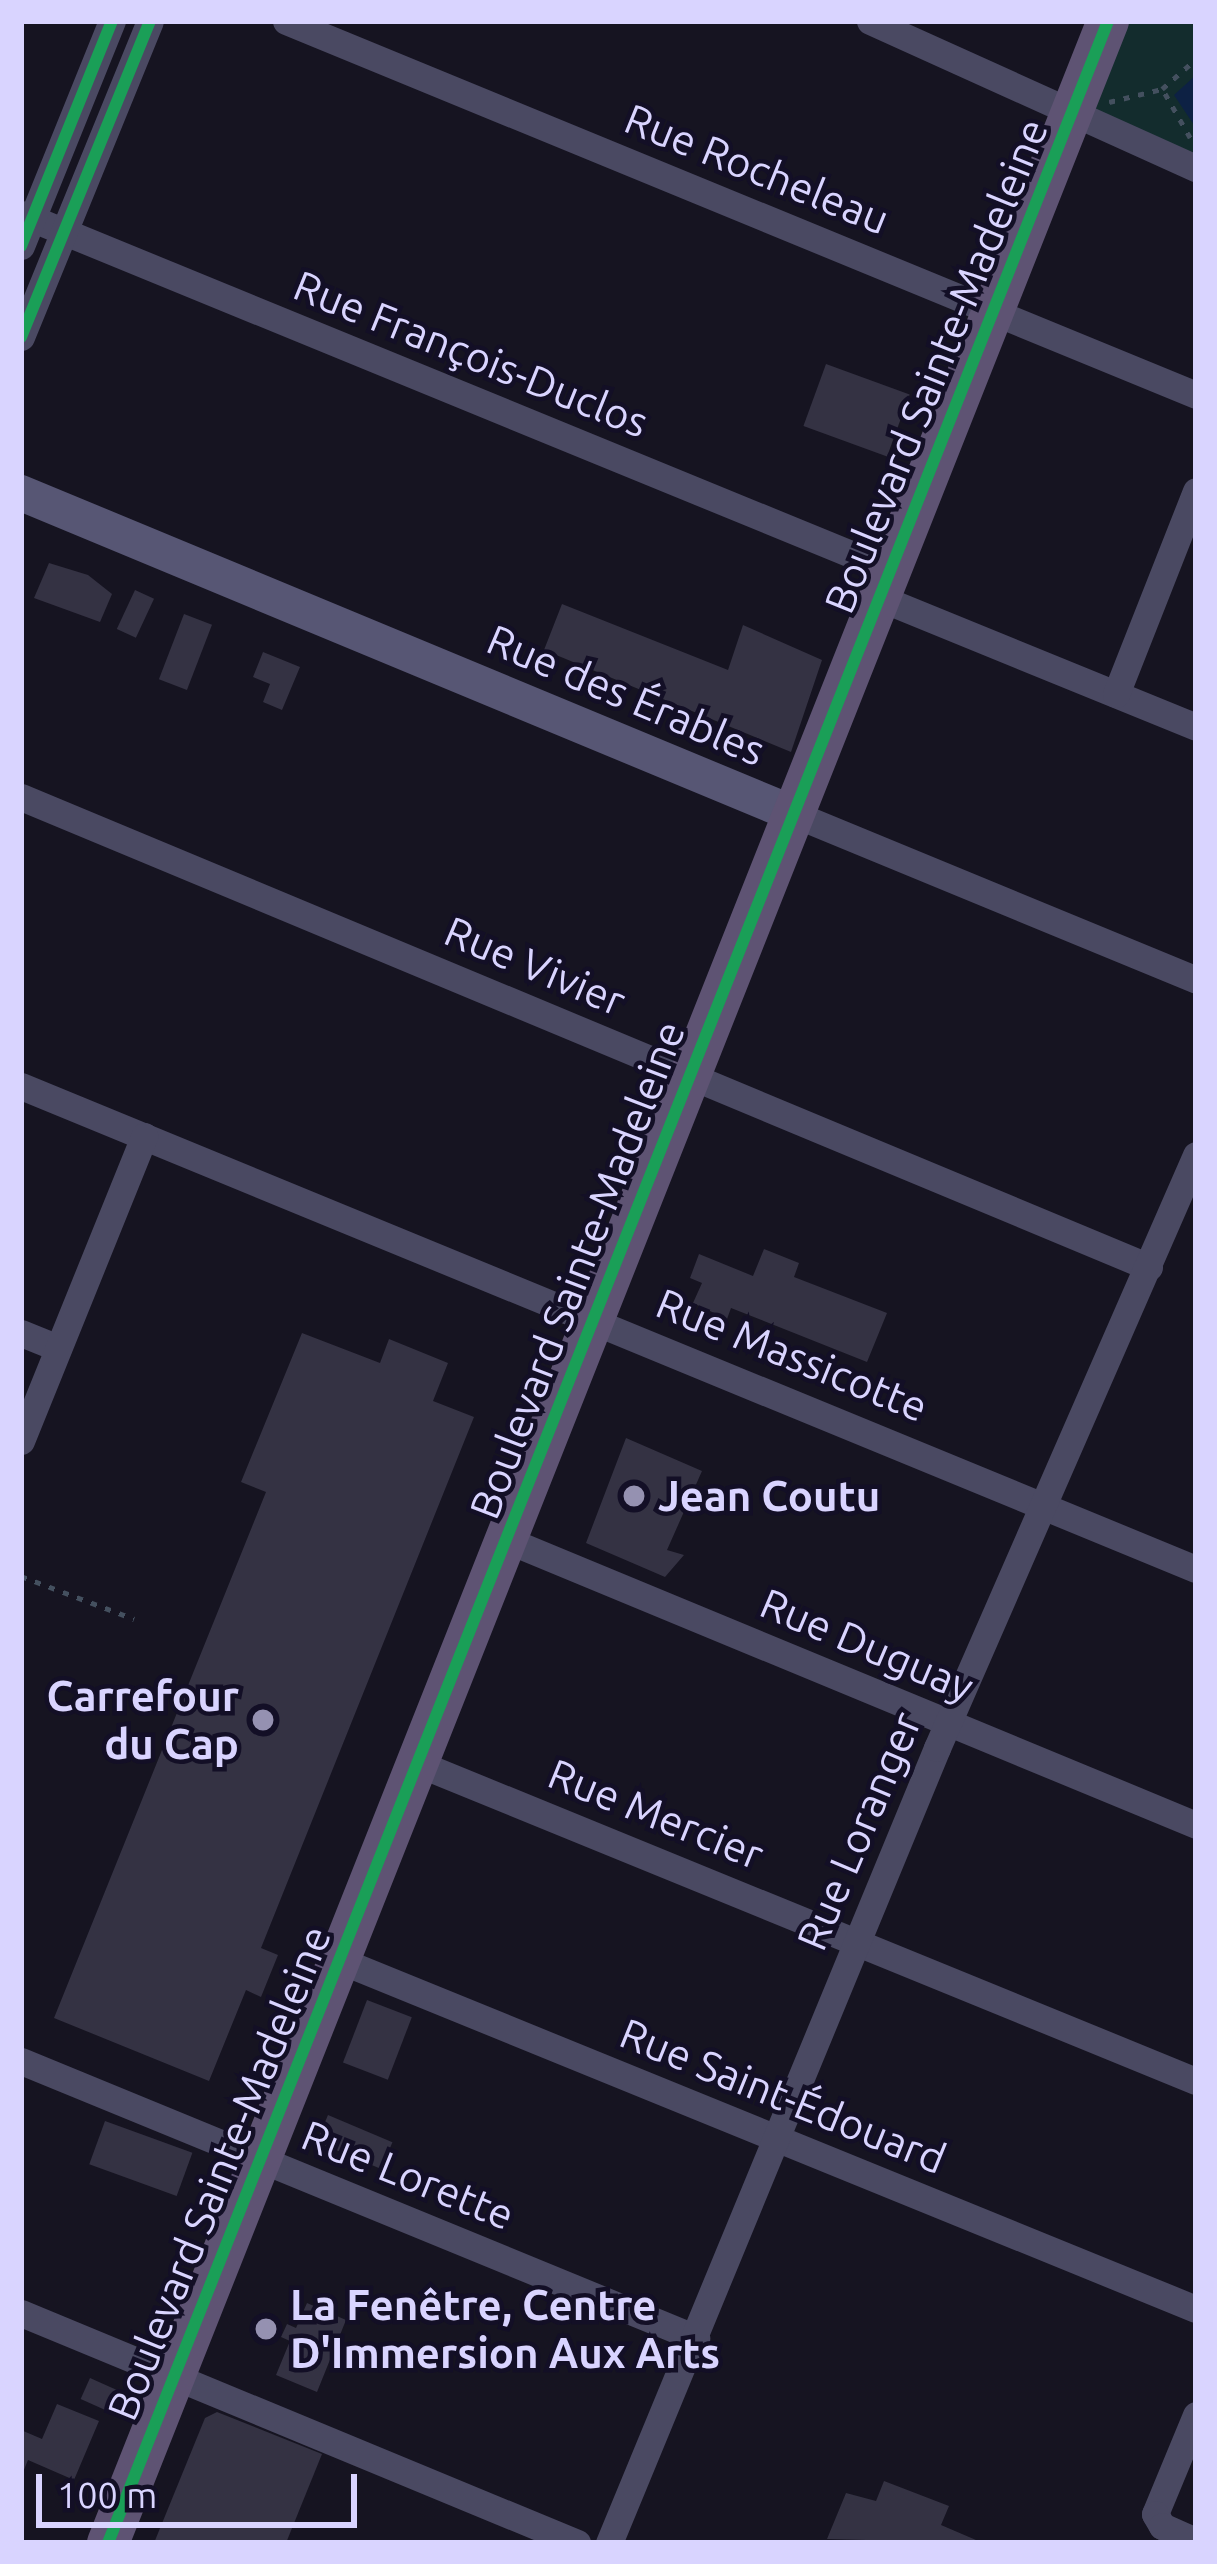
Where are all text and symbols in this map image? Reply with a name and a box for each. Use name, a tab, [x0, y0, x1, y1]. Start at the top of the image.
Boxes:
street label: Rue Rocheleau	[618, 93, 896, 245]
street label: Boulevard Sainte-Madeleine	[814, 112, 1058, 620]
street label: Rue François-Duclos	[287, 260, 655, 448]
street label: Rue des Érables	[480, 614, 772, 776]
street label: Rue Vivier	[437, 906, 633, 1026]
street label: Boulevard Sainte-Madeleine	[459, 1014, 695, 1526]
street label: Rue Massicotte	[649, 1278, 935, 1432]
place label: Jean Coutu	[658, 1471, 880, 1521]
marker: Jean Coutu	[621, 1483, 647, 1509]
street label: Rue Duguay	[753, 1578, 981, 1712]
place label: Carrefour du Cap	[46, 1671, 239, 1770]
street label: Rue Loranger	[786, 1704, 932, 1958]
marker: Carrefour du Cap	[250, 1707, 276, 1733]
street label: Rue Mercier	[541, 1748, 771, 1880]
street label: Boulevard Sainte-Madeleine	[97, 1919, 341, 2427]
street label: Rue Saint-Édouard	[613, 2008, 953, 2184]
street label: Rue Lorette	[295, 2110, 521, 2240]
place label: La Fenêtre, Centre D'Immersion Aux Arts	[290, 2280, 720, 2378]
marker: La Fenêtre, Centre D'Immersion Aux Arts	[253, 2316, 279, 2342]
scale bar	[42, 2450, 363, 2524]
text: 100 m	[57, 2474, 157, 2515]

